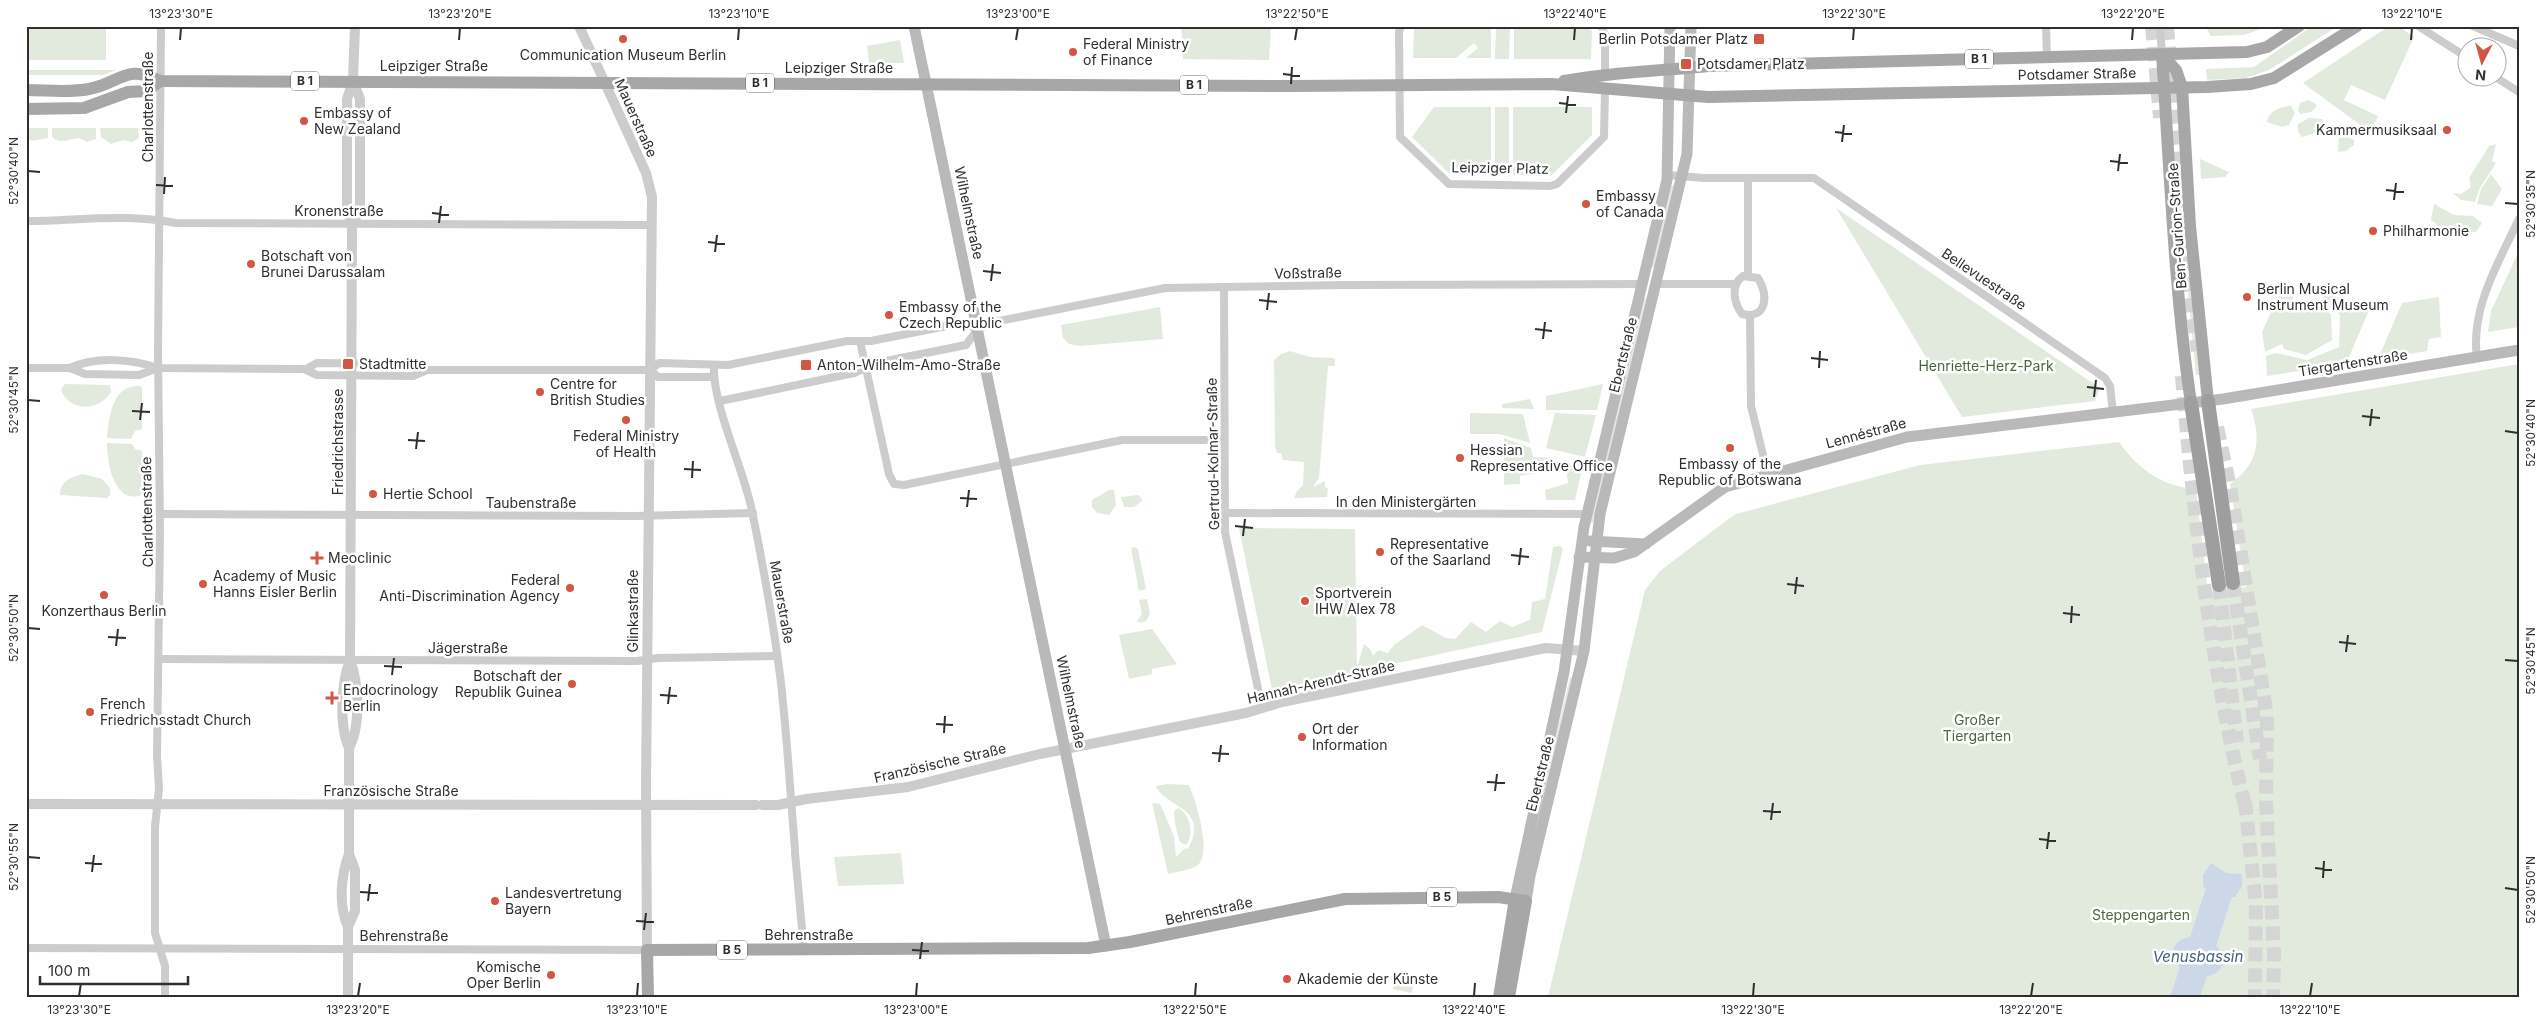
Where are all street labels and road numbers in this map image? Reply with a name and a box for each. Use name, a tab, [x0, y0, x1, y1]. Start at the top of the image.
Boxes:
road number: B 1	[1965, 50, 1993, 68]
street label: Charlottenstraße	[139, 52, 156, 162]
street label: Leipziger Straße	[380, 57, 488, 74]
street label: Leipziger Straße	[785, 59, 893, 76]
street label: Potsdamer Straße	[2018, 64, 2136, 83]
road number: B 1	[291, 72, 319, 90]
road number: B 1	[746, 74, 774, 92]
street label: Mauerstraße	[612, 76, 661, 160]
road number: B 1	[1180, 76, 1208, 94]
street label: Leipziger Platz	[1451, 158, 1549, 177]
street label: Ben-Gurion-Straße	[2164, 162, 2189, 290]
street label: Wilhelmstraße	[951, 165, 988, 261]
street label: Kronenstraße	[294, 202, 384, 219]
street label: Bellevuestraße	[1939, 244, 2030, 313]
street label: Voßstraße	[1274, 263, 1342, 282]
street label: Ebertstraße	[1605, 315, 1640, 394]
street label: Tiergartenstraße	[2297, 345, 2409, 380]
street label: Gertrud-Kolmar-Straße	[1203, 378, 1222, 530]
street label: Friedrichstrasse	[329, 389, 346, 495]
street label: Lennéstraße	[1824, 414, 1908, 451]
street label: Charlottenstraße	[137, 457, 156, 567]
street label: In den Ministergärten	[1336, 493, 1476, 510]
street label: Taubenstraße	[485, 494, 577, 511]
street label: Mauerstraße	[767, 559, 798, 645]
street label: Glinkastraße	[624, 570, 641, 652]
street label: Jägerstraße	[428, 639, 508, 656]
street label: Wilhelmstraße	[1053, 654, 1090, 750]
street label: Hannah-Arendt-Straße	[1245, 656, 1396, 707]
street label: Ebertstraße	[1522, 734, 1557, 813]
street label: Französische Straße	[872, 739, 1008, 786]
street label: Französische Straße	[323, 782, 459, 799]
road number: B 5	[1427, 888, 1457, 906]
street label: Behrenstraße	[1164, 893, 1254, 928]
street label: Behrenstraße	[765, 926, 853, 943]
street label: Behrenstraße	[360, 927, 448, 944]
road number: B 5	[717, 940, 747, 960]

